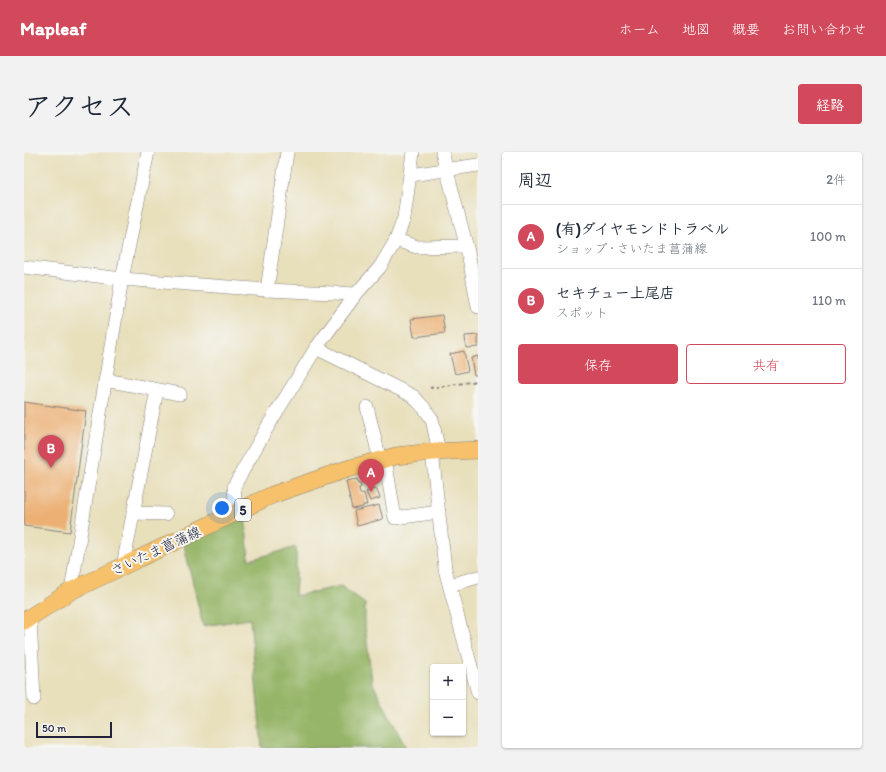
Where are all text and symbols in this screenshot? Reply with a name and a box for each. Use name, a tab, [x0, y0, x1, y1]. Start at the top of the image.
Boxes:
text: Mapleaf	[20, 17, 86, 40]
text: ホーム	[619, 21, 660, 38]
text: 地図	[682, 21, 710, 38]
text: 概要	[732, 21, 760, 38]
text: お問い合わせ	[782, 21, 866, 38]
button: 経路	[798, 84, 862, 124]
text: アクセス	[24, 89, 134, 123]
text: 周辺	[518, 170, 552, 190]
text: 2件	[826, 172, 846, 187]
text: (有)ダイヤモンドトラベル	[556, 220, 729, 238]
text: A	[527, 229, 535, 244]
text: 100 m	[810, 229, 846, 244]
text: ショップ · さいたま菖蒲線	[556, 241, 707, 256]
text: セキチュー上尾店	[556, 284, 675, 302]
text: B	[527, 293, 535, 308]
text: 110 m	[812, 293, 846, 308]
text: スポット	[556, 305, 608, 320]
button: 保存	[518, 344, 678, 384]
button: 共有	[686, 344, 846, 384]
pin: B	[38, 435, 64, 468]
pin: A	[358, 459, 384, 492]
your location	[212, 498, 232, 518]
road number: 5	[235, 499, 251, 521]
street label: さいたま菖蒲線	[108, 523, 204, 579]
map controls	[430, 664, 466, 736]
button: +	[430, 664, 466, 700]
button: −	[430, 700, 466, 736]
scale bar	[36, 720, 112, 739]
text: 50 m	[42, 722, 66, 735]

